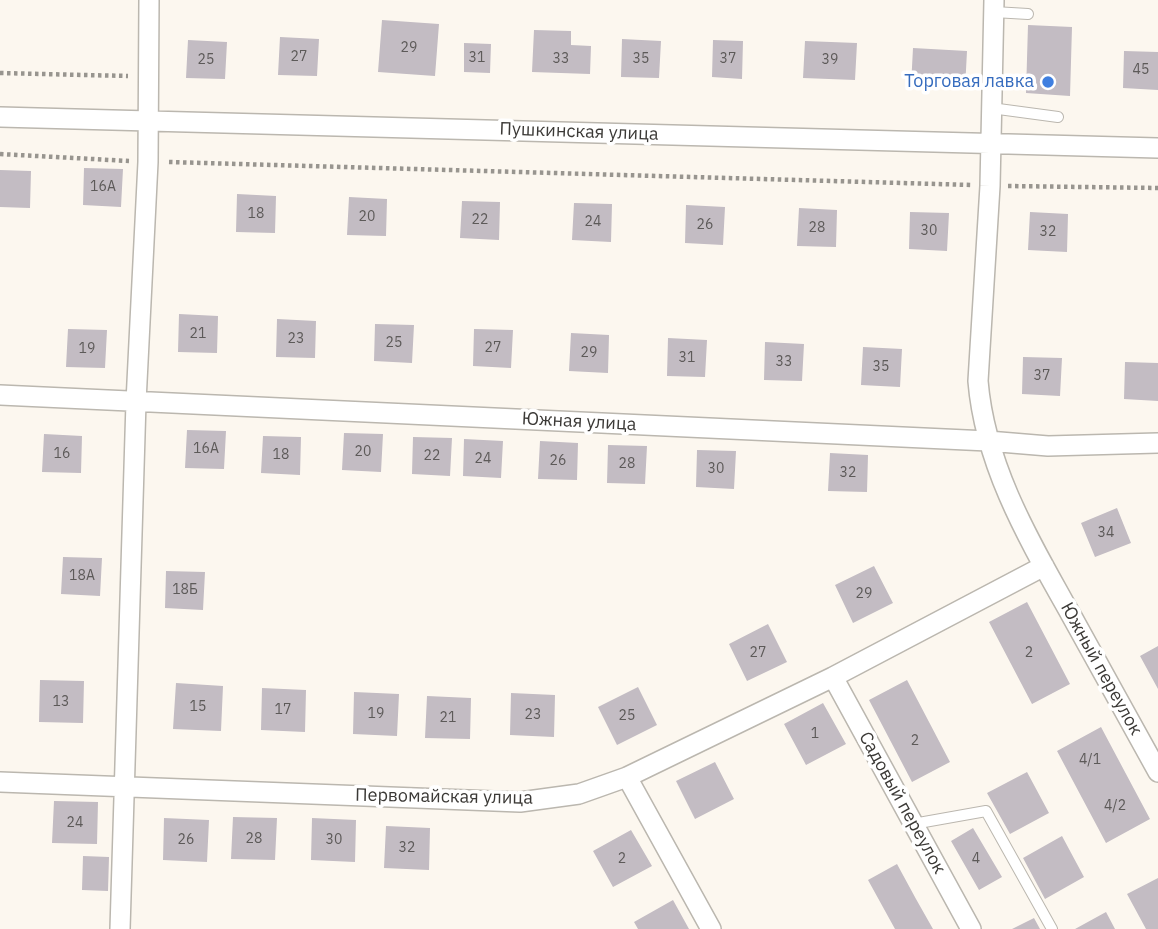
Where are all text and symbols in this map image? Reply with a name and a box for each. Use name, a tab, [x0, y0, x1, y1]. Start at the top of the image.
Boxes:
house number: 29	[401, 40, 417, 56]
house number: 27	[291, 49, 307, 65]
house number: 31	[469, 50, 485, 66]
house number: 33	[553, 51, 569, 67]
house number: 35	[633, 51, 649, 67]
house number: 37	[720, 51, 736, 67]
house number: 25	[198, 52, 214, 68]
house number: 39	[822, 52, 838, 68]
house number: 45	[1133, 62, 1149, 78]
place label: Торговая лавка	[904, 71, 1034, 93]
marker: Торговая лавка	[1040, 74, 1056, 90]
street label: Пушкинская улица	[499, 118, 659, 146]
house number: 16А	[90, 179, 116, 195]
house number: 18	[248, 206, 264, 222]
house number: 20	[359, 209, 375, 225]
house number: 22	[472, 212, 488, 228]
house number: 24	[585, 214, 601, 230]
house number: 26	[697, 217, 713, 233]
house number: 28	[809, 220, 825, 236]
house number: 30	[921, 223, 937, 239]
house number: 32	[1040, 224, 1056, 240]
house number: 21	[190, 326, 206, 342]
house number: 23	[288, 331, 304, 347]
house number: 25	[386, 335, 402, 351]
house number: 27	[485, 340, 501, 356]
house number: 19	[79, 341, 95, 357]
house number: 29	[581, 345, 597, 361]
house number: 31	[679, 350, 695, 366]
house number: 33	[776, 354, 792, 370]
house number: 35	[873, 359, 889, 375]
house number: 37	[1034, 368, 1050, 384]
street label: Южная улица	[521, 408, 637, 436]
house number: 16А	[193, 441, 219, 457]
house number: 20	[355, 444, 371, 460]
house number: 16	[54, 446, 70, 462]
house number: 18	[273, 447, 289, 463]
house number: 22	[424, 448, 440, 464]
house number: 24	[475, 451, 491, 467]
house number: 26	[550, 453, 566, 469]
house number: 28	[619, 456, 635, 472]
house number: 30	[708, 461, 724, 477]
house number: 32	[840, 465, 856, 481]
house number: 34	[1098, 525, 1114, 541]
house number: 18А	[69, 568, 95, 584]
house number: 18Б	[172, 582, 198, 598]
house number: 29	[856, 586, 872, 602]
street label: Южный переулок	[1056, 599, 1146, 739]
house number: 27	[750, 645, 766, 661]
house number: 2	[1025, 645, 1033, 661]
house number: 13	[53, 694, 69, 710]
house number: 15	[190, 699, 206, 715]
house number: 17	[275, 702, 291, 718]
house number: 19	[368, 706, 384, 722]
house number: 23	[525, 707, 541, 723]
house number: 25	[619, 708, 635, 724]
house number: 21	[440, 710, 456, 726]
house number: 1	[811, 726, 819, 742]
street label: Садовый переулок	[854, 728, 950, 878]
house number: 2	[911, 733, 919, 749]
house number: 4/1	[1079, 752, 1101, 768]
street label: Первомайская улица	[355, 785, 533, 809]
house number: 4/2	[1104, 798, 1126, 814]
house number: 24	[67, 815, 83, 831]
house number: 28	[246, 831, 262, 847]
house number: 26	[178, 832, 194, 848]
house number: 30	[326, 832, 342, 848]
house number: 32	[399, 840, 415, 856]
house number: 2	[618, 851, 626, 867]
house number: 4	[972, 851, 980, 867]

